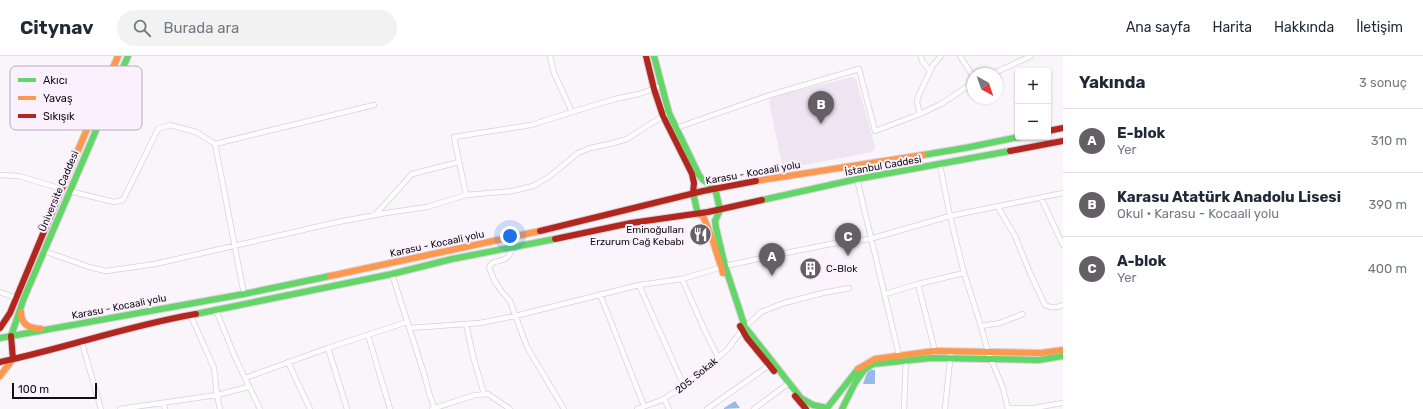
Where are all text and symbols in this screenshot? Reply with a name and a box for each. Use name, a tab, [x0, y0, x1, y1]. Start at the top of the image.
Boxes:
search box	[117, 10, 397, 46]
text: Citynav	[20, 16, 93, 39]
icon: search	[131, 17, 153, 39]
text: Burada ara	[163, 19, 239, 37]
text: Ana sayfa	[1126, 19, 1190, 36]
text: Harita	[1212, 19, 1252, 36]
text: Hakkında	[1274, 19, 1334, 36]
text: İletişim	[1356, 19, 1403, 36]
legend	[10, 66, 142, 130]
north arrow	[967, 68, 1003, 104]
map controls	[1015, 68, 1051, 140]
button: +	[1015, 68, 1051, 104]
text: Yakında	[1079, 72, 1145, 92]
text: Akıcı	[43, 74, 67, 87]
text: 3 sonuç	[1359, 75, 1407, 90]
pin: B	[808, 91, 834, 124]
text: Yavaş	[43, 92, 73, 105]
button: −	[1015, 104, 1051, 140]
text: Sıkışık	[43, 110, 75, 123]
text: E-blok	[1117, 124, 1165, 142]
text: A	[1087, 133, 1097, 148]
text: 310 m	[1371, 133, 1407, 148]
text: Yer	[1117, 142, 1137, 157]
street label: Üniversite Caddesi	[36, 149, 81, 234]
street label: İstanbul Caddesi	[844, 153, 922, 179]
street label: Karasu - Kocaali yolu	[705, 159, 802, 187]
text: Karasu Atatürk Anadolu Lisesi	[1117, 188, 1341, 206]
text: B	[1087, 197, 1097, 212]
text: 390 m	[1368, 197, 1407, 212]
text: Okul · Karasu - Kocaali yolu	[1117, 206, 1279, 221]
restaurant icon: Eminoğulları Erzurum Cağ Kebabı	[687, 222, 713, 248]
pin: C	[835, 223, 861, 256]
place label: Eminoğulları Erzurum Cağ Kebabı	[590, 224, 684, 248]
your location	[500, 226, 520, 246]
street label: Karasu - Kocaali yolu	[389, 228, 485, 260]
pin: A	[759, 243, 785, 276]
text: A-blok	[1117, 252, 1166, 270]
building icon: C-Blok	[797, 255, 823, 281]
text: C	[1087, 261, 1097, 276]
text: 400 m	[1368, 261, 1407, 276]
place label: C-Blok	[826, 263, 858, 275]
text: Yer	[1117, 270, 1137, 285]
street label: Karasu - Kocaali yolu	[71, 292, 168, 322]
street label: 205. Sokak	[673, 355, 721, 396]
scale bar	[12, 381, 97, 400]
text: 100 m	[18, 383, 49, 396]

